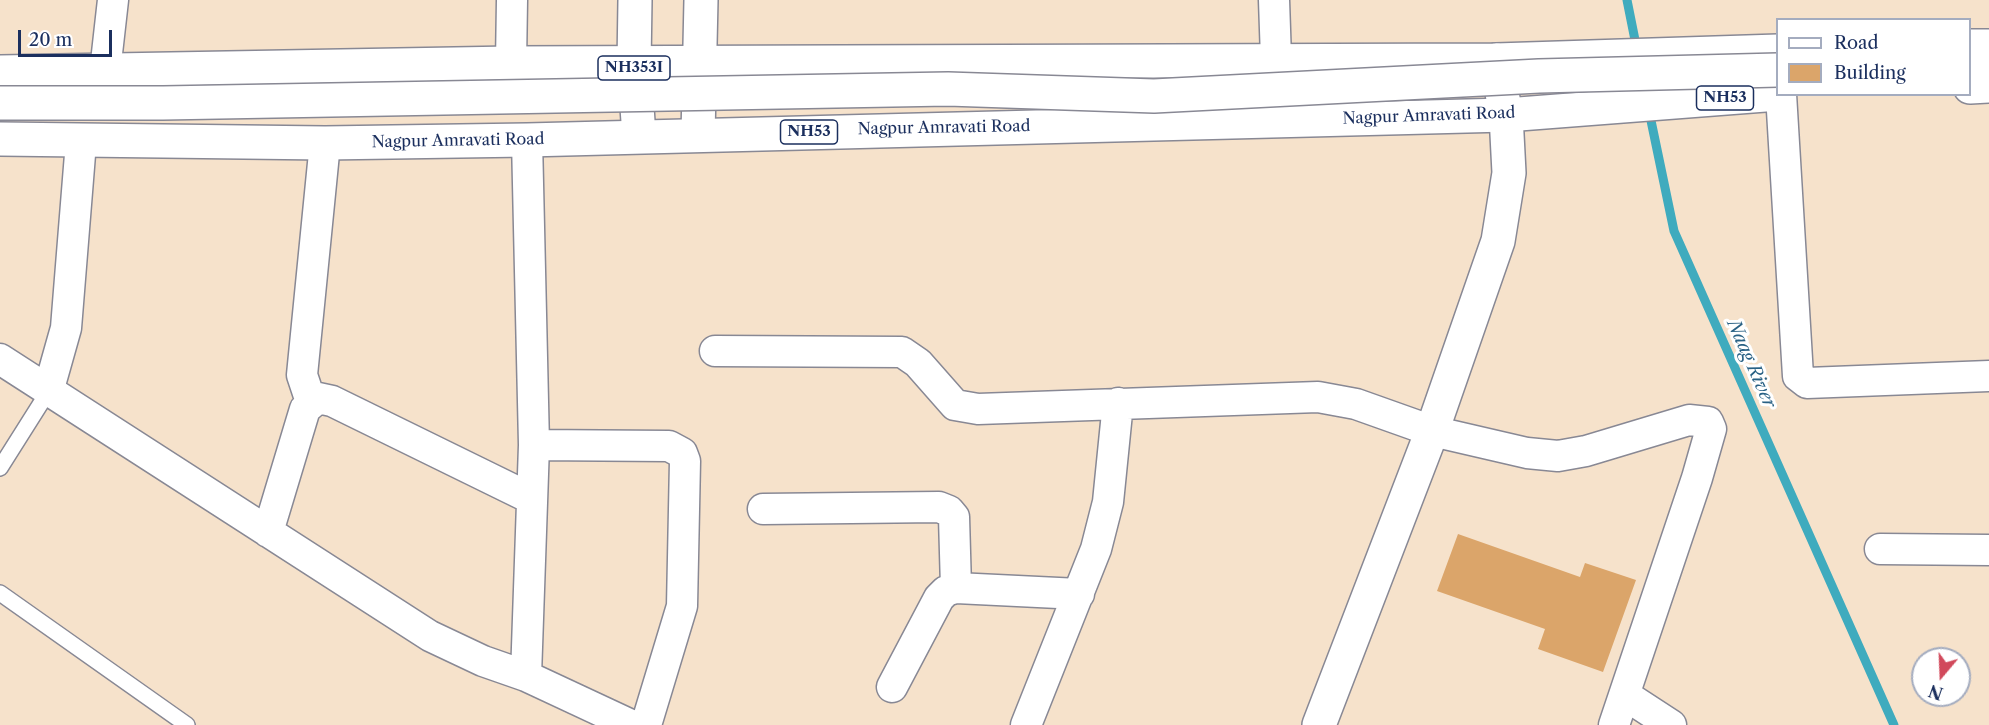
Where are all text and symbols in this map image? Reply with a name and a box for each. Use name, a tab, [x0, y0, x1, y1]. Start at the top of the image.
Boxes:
scale bar	[21, 18, 116, 56]
legend	[1776, 18, 1971, 96]
text: 20 m	[29, 29, 72, 51]
text: Road	[1834, 32, 1879, 54]
road number: NH353I	[598, 56, 670, 80]
text: Building	[1834, 62, 1906, 84]
road number: NH53	[1696, 86, 1754, 110]
street label: Nagpur Amravati Road	[1342, 103, 1516, 129]
street label: Nagpur Amravati Road	[857, 117, 1031, 139]
road number: NH53	[780, 120, 838, 144]
street label: Nagpur Amravati Road	[371, 130, 545, 152]
water label: Naag River	[1722, 316, 1780, 412]
north arrow	[1911, 647, 1971, 707]
text: N	[1926, 680, 1946, 704]

